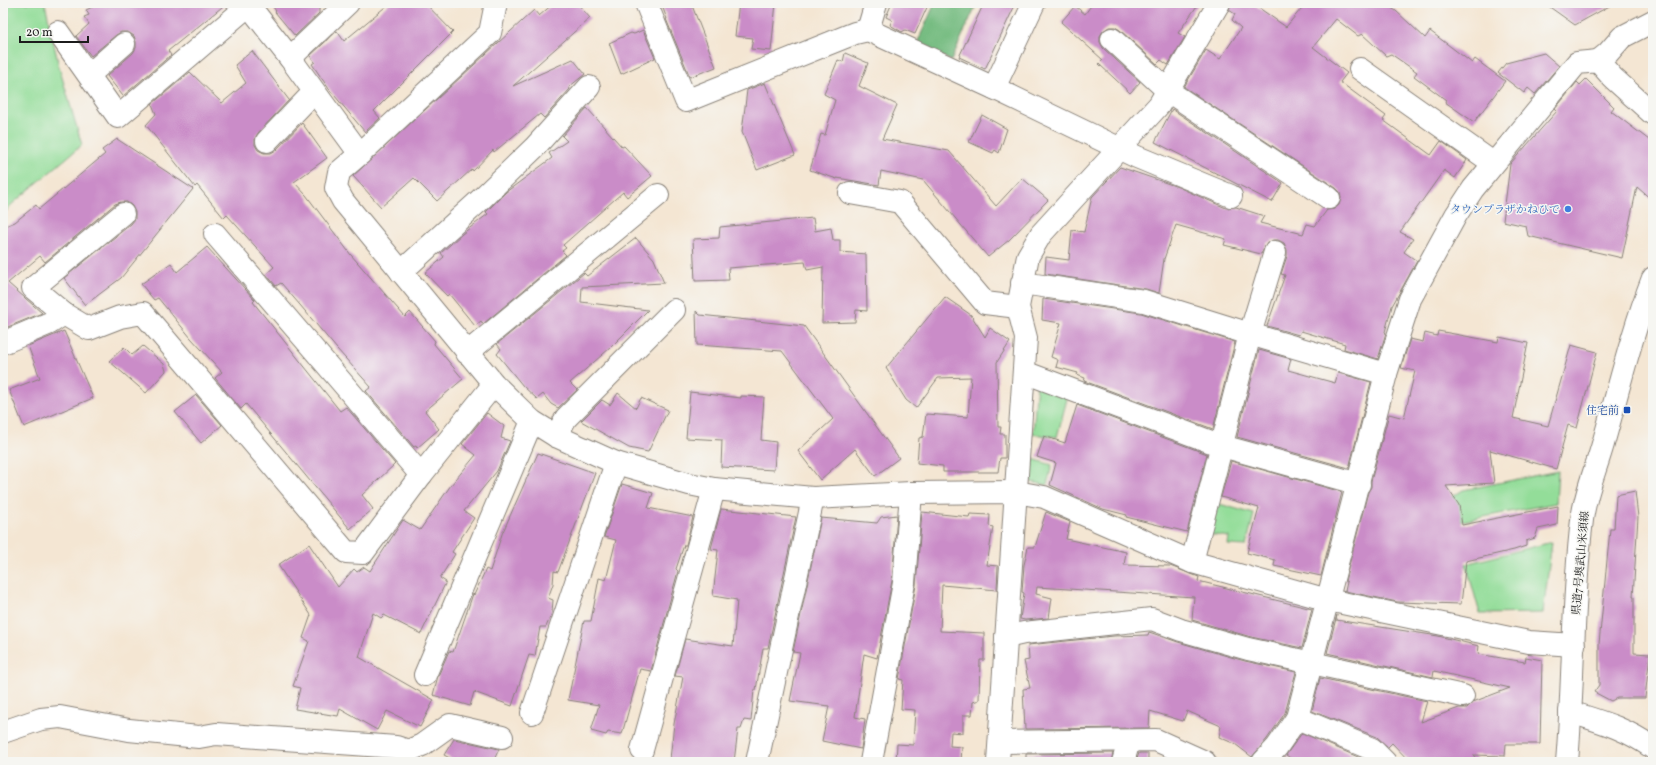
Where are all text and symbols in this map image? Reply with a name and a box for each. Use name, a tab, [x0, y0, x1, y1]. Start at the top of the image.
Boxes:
scale bar	[20, 18, 88, 44]
text: 20 m	[26, 25, 53, 41]
place label: タウンプラザかねひで	[1450, 203, 1560, 218]
marker: タウンプラザかねひで	[1563, 204, 1573, 214]
place label: 住宅前	[1586, 404, 1619, 419]
marker: 住宅前	[1622, 405, 1632, 415]
street label: 県道7号奥武山米須線	[1569, 511, 1594, 616]

